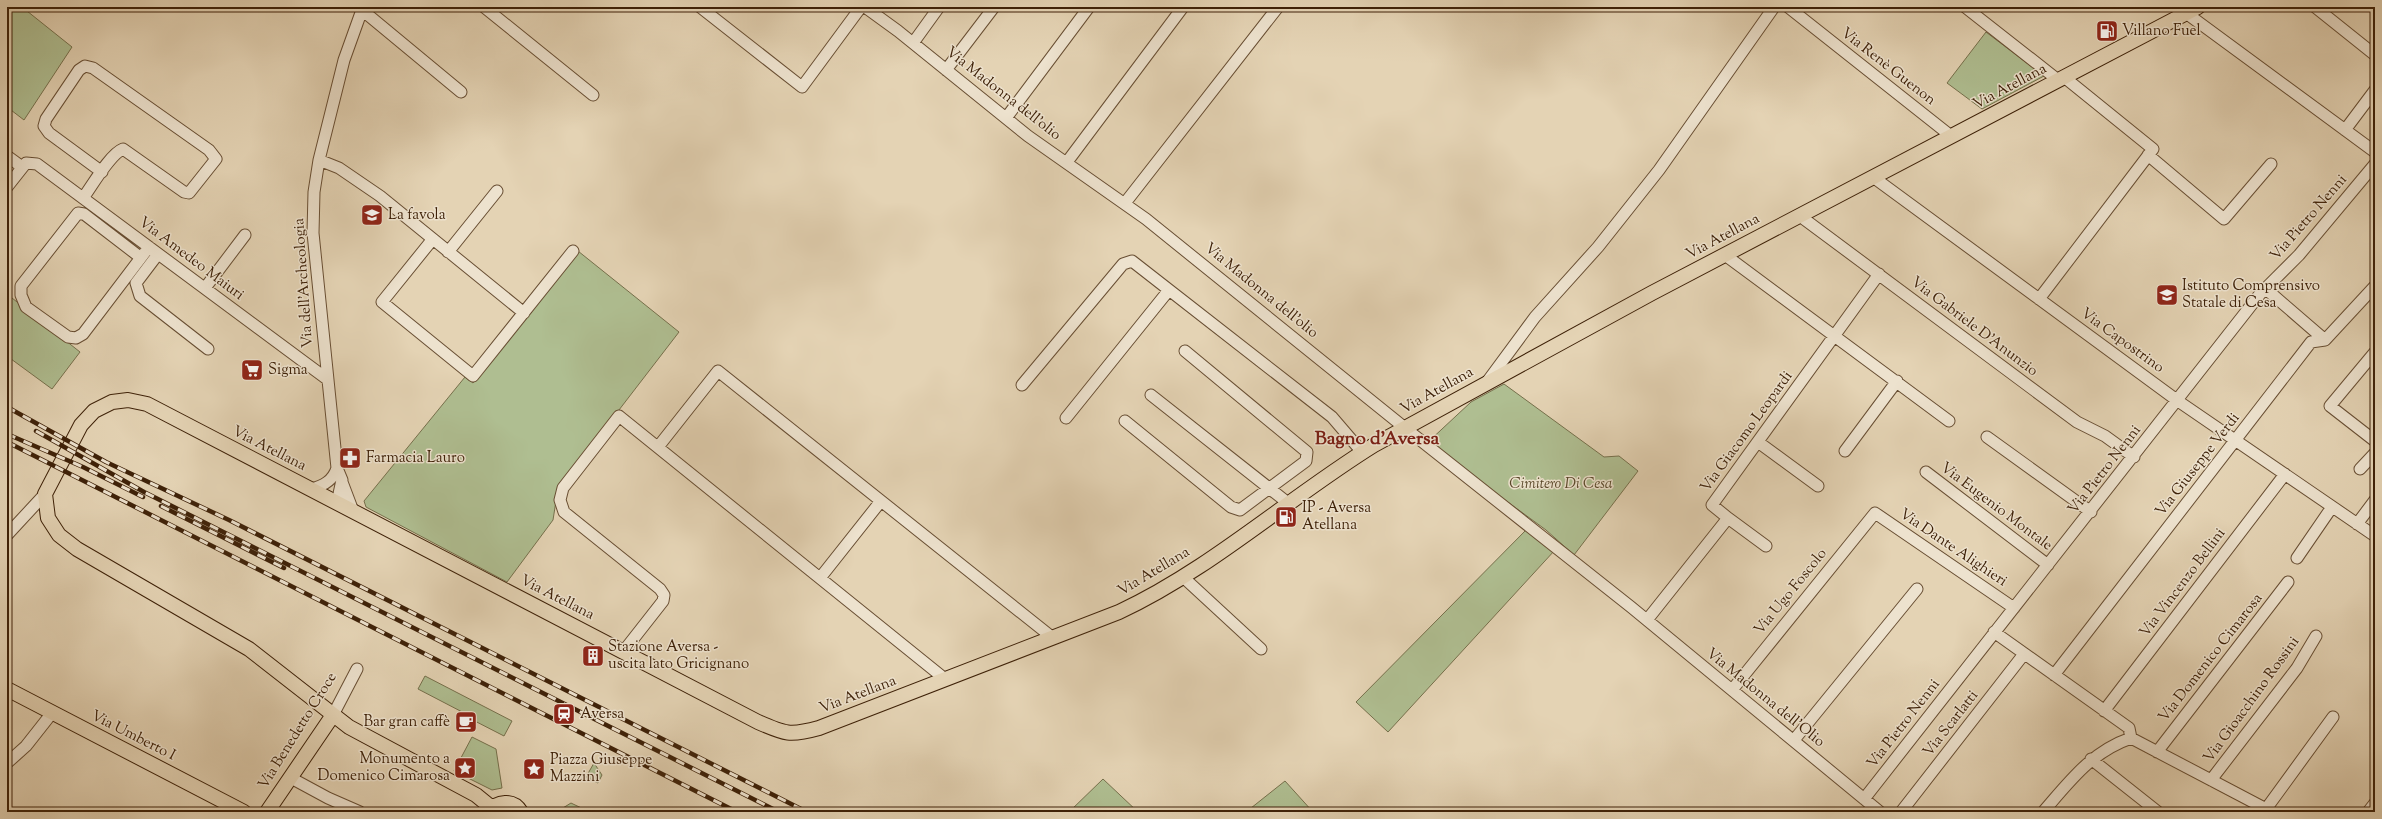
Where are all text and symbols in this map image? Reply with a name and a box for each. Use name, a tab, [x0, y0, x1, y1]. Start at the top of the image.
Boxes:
fuel station icon: Villano Fuel	[2094, 18, 2120, 44]
place label: Villano Fuel	[2122, 21, 2201, 42]
street label: Via Renè Guenon	[1836, 23, 1940, 111]
street label: Via Madonna dell'olio	[941, 42, 1065, 146]
street label: Via Atellana	[1969, 59, 2051, 115]
street label: Via Pietro Nenni	[2266, 170, 2352, 266]
school or university icon: La favola	[359, 202, 385, 228]
place label: La favola	[388, 205, 446, 226]
street label: Via Atellana	[1682, 209, 1764, 265]
street label: Via Amedeo Maiuri	[134, 212, 248, 306]
street label: Via dell'Archeologia	[289, 217, 319, 349]
street label: Via Madonna dell'olio	[1200, 238, 1322, 344]
street label: Via Gabriele D'Anunzio	[1906, 272, 2042, 382]
place label: Istituto Comprensivo Statale di Cesa	[2182, 276, 2320, 314]
school or university icon: Istituto Comprensivo Statale di Cesa	[2154, 282, 2180, 308]
street label: Via Capostrino	[2076, 304, 2168, 378]
supermarket icon: Sigma	[239, 357, 265, 383]
place label: Sigma	[268, 360, 308, 381]
street label: Via Atellana	[1397, 362, 1477, 420]
street label: Via Giacomo Leopardi	[1696, 367, 1798, 497]
street label: Via Giuseppe Verdi	[2151, 409, 2245, 521]
street label: Via Atellana	[228, 421, 310, 477]
street label: Via Pietro Nenni	[2064, 421, 2146, 519]
district label: Bagno d'Aversa	[1315, 426, 1440, 453]
pharmacy icon: Farmacia Lauro	[337, 445, 363, 471]
place label: Farmacia Lauro	[366, 448, 465, 469]
street label: Via Eugenio Montale	[1936, 458, 2056, 556]
park label: Cimitero Di Cesa	[1509, 474, 1613, 495]
place label: IP - Aversa Atellana	[1302, 498, 1371, 536]
fuel station icon: IP - Aversa Atellana	[1273, 504, 1299, 530]
street label: Via Dante Alighieri	[1895, 504, 2011, 592]
street label: Via Vincenzo Bellini	[2135, 524, 2231, 642]
street label: Via Atellana	[1114, 542, 1194, 602]
street label: Via Ugo Foscolo	[1750, 544, 1832, 640]
street label: Via Atellana	[516, 570, 598, 626]
street label: Via Domenico Cimarosa	[2154, 589, 2268, 727]
street label: Via Gioacchino Rossini	[2199, 633, 2305, 767]
place label: Stazione Aversa - uscita lato Gricignano	[608, 637, 749, 675]
building icon: Stazione Aversa - uscita lato Gricignano	[580, 643, 606, 669]
street label: Via Madonna dell'Olio	[1701, 644, 1829, 752]
street label: Via Benedetto Croce	[254, 669, 342, 793]
street label: Via Atellana	[817, 671, 900, 719]
street label: Via Pietro Nenni	[1863, 675, 1945, 773]
street label: Via Scarlatti	[1918, 686, 1984, 762]
station icon: Aversa	[551, 701, 577, 727]
place label: Aversa	[580, 704, 624, 725]
street label: Via Umberto I	[87, 706, 179, 766]
cafe icon: Bar gran caffè	[453, 709, 479, 735]
place label: Bar gran caffè	[364, 712, 450, 733]
place label: Monumento a Domenico Cimarosa	[318, 749, 450, 787]
place label: Piazza Giuseppe Mazzini	[550, 750, 652, 788]
place icon: Monumento a Domenico Cimarosa	[452, 755, 478, 781]
place icon: Piazza Giuseppe Mazzini	[521, 756, 547, 782]

